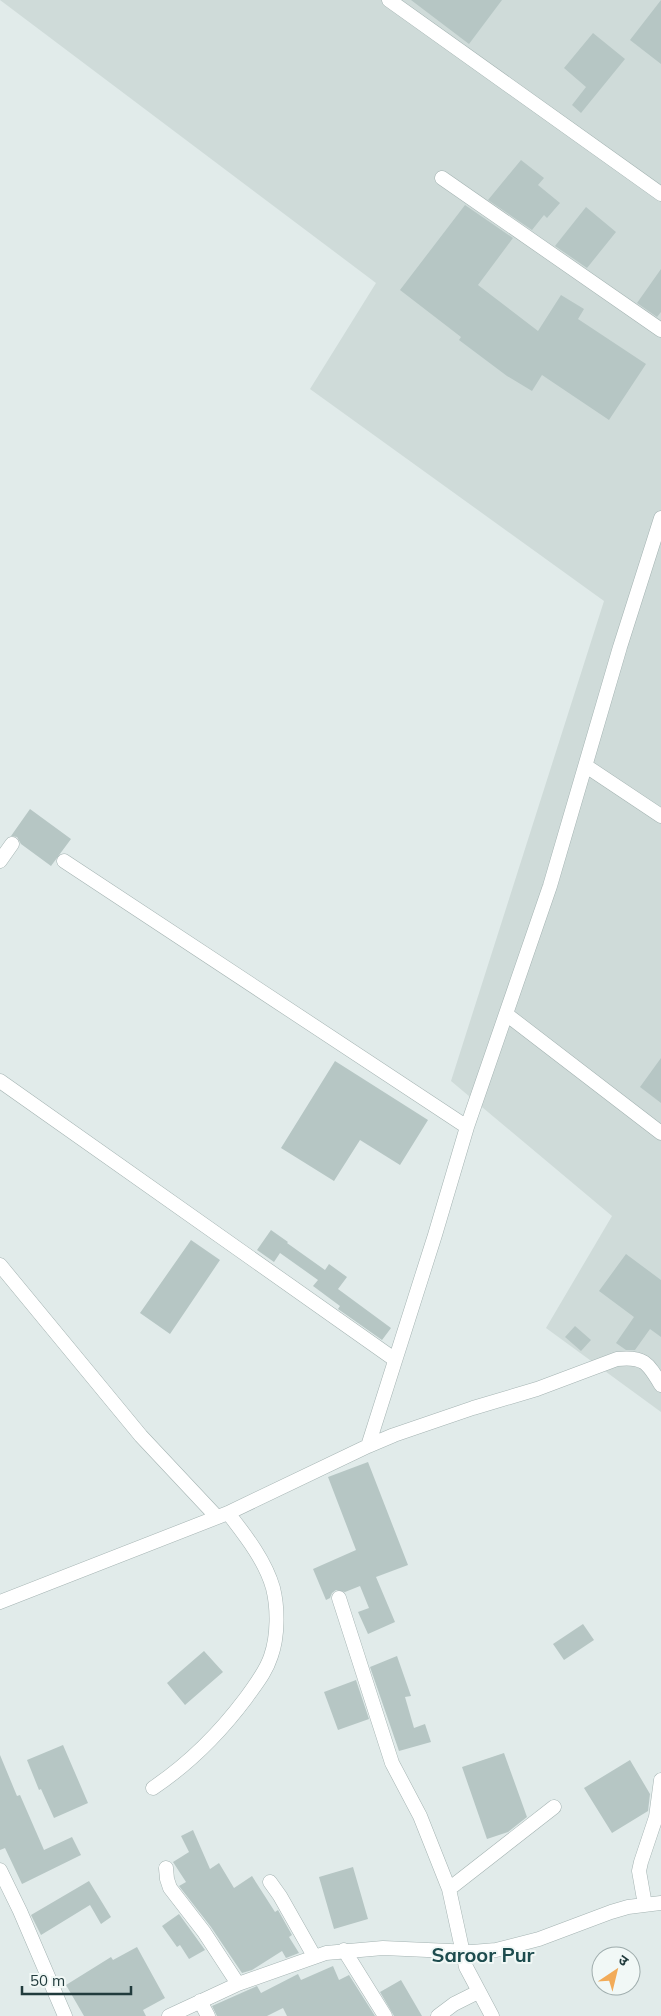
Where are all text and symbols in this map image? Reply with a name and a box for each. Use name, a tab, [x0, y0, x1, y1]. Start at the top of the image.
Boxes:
district label: Saroor Pur	[432, 1942, 535, 1967]
north arrow	[591, 1946, 641, 1996]
text: उ	[615, 1951, 633, 1971]
scale bar	[22, 1964, 131, 1996]
text: 50 m	[30, 1971, 65, 1990]

